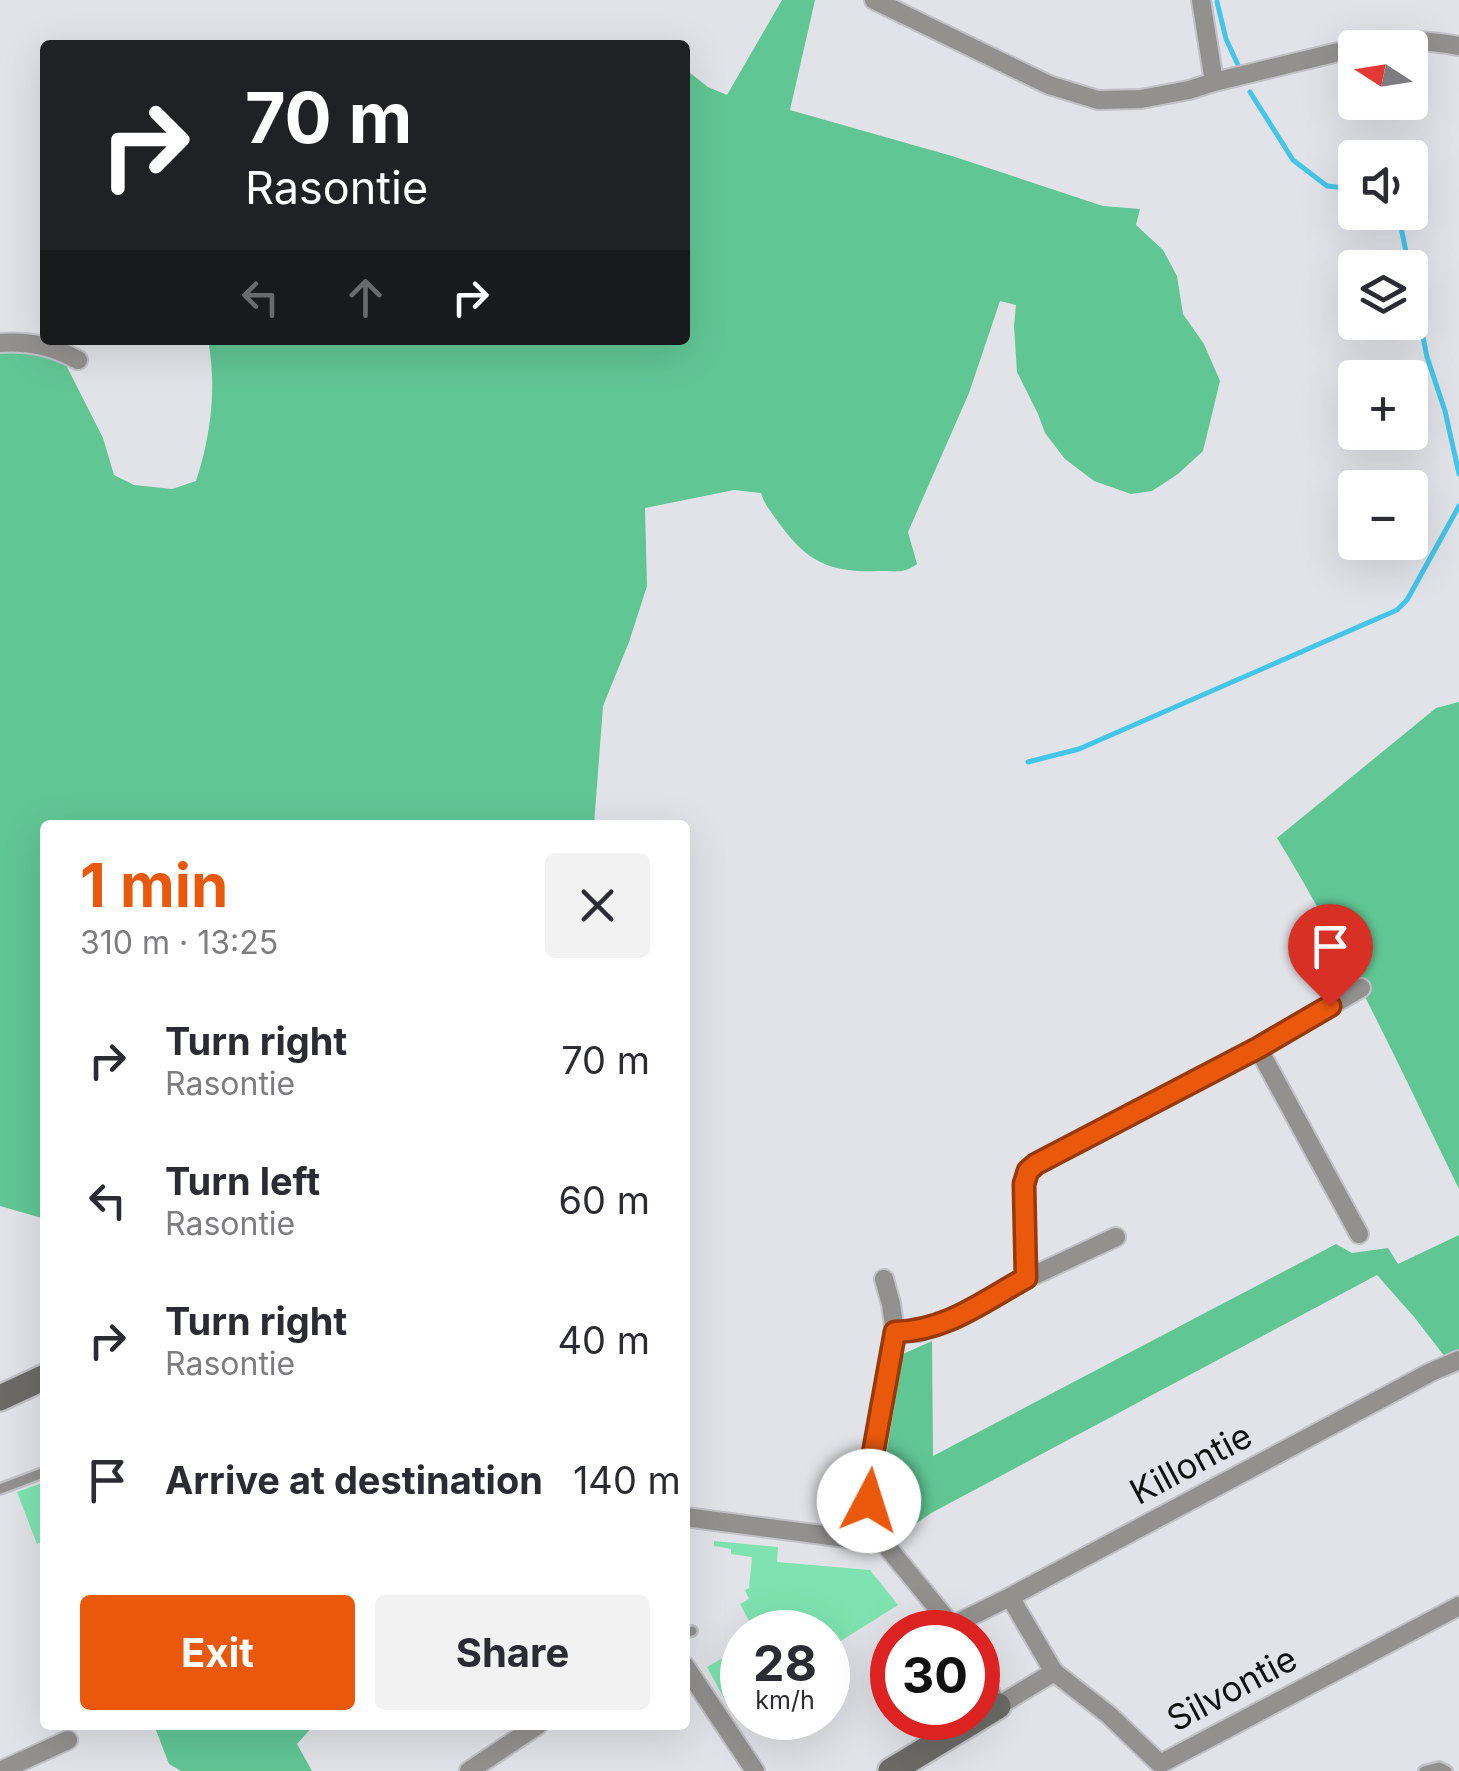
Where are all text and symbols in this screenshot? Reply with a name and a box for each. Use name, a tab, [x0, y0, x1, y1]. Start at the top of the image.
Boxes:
north arrow	[1338, 30, 1428, 120]
map controls	[1338, 30, 1428, 560]
text: 70 m	[245, 75, 412, 160]
icon: right	[80, 80, 210, 210]
button: sound	[1338, 140, 1428, 230]
text: Rasontie	[245, 160, 428, 215]
button: layers	[1338, 250, 1428, 340]
icon: left	[233, 270, 288, 325]
icon: ahead	[338, 270, 393, 325]
icon: right	[443, 270, 498, 325]
button: +	[1338, 360, 1428, 450]
button: −	[1338, 470, 1428, 560]
text: 1 min	[80, 849, 228, 921]
button: close	[545, 853, 650, 958]
pin	[1288, 904, 1373, 1007]
icon: arrive	[1303, 919, 1358, 974]
text: 310 m · 13:25	[80, 923, 278, 962]
text: Turn right	[165, 1018, 347, 1064]
icon: right	[80, 1033, 135, 1088]
text: 70 m	[561, 1037, 650, 1083]
text: Rasontie	[165, 1064, 295, 1103]
text: Turn left	[165, 1158, 320, 1204]
icon: left	[80, 1173, 135, 1228]
text: 60 m	[558, 1177, 650, 1223]
text: Rasontie	[165, 1204, 295, 1243]
text: Turn right	[165, 1298, 347, 1344]
icon: right	[80, 1313, 135, 1368]
text: 40 m	[558, 1317, 650, 1363]
text: Rasontie	[165, 1344, 295, 1383]
street label: Killontie	[1123, 1414, 1258, 1513]
position arrow	[817, 1449, 921, 1553]
icon: arrive	[80, 1453, 135, 1508]
text: Arrive at destination	[165, 1457, 543, 1503]
text: 140 m	[573, 1457, 681, 1503]
button: Exit	[80, 1595, 355, 1710]
button: Share	[375, 1595, 650, 1710]
speed limit sign: 30	[870, 1610, 1000, 1740]
text: 28	[753, 1633, 817, 1693]
street label: Silvontie	[1160, 1637, 1303, 1740]
text: km/h	[755, 1685, 815, 1715]

